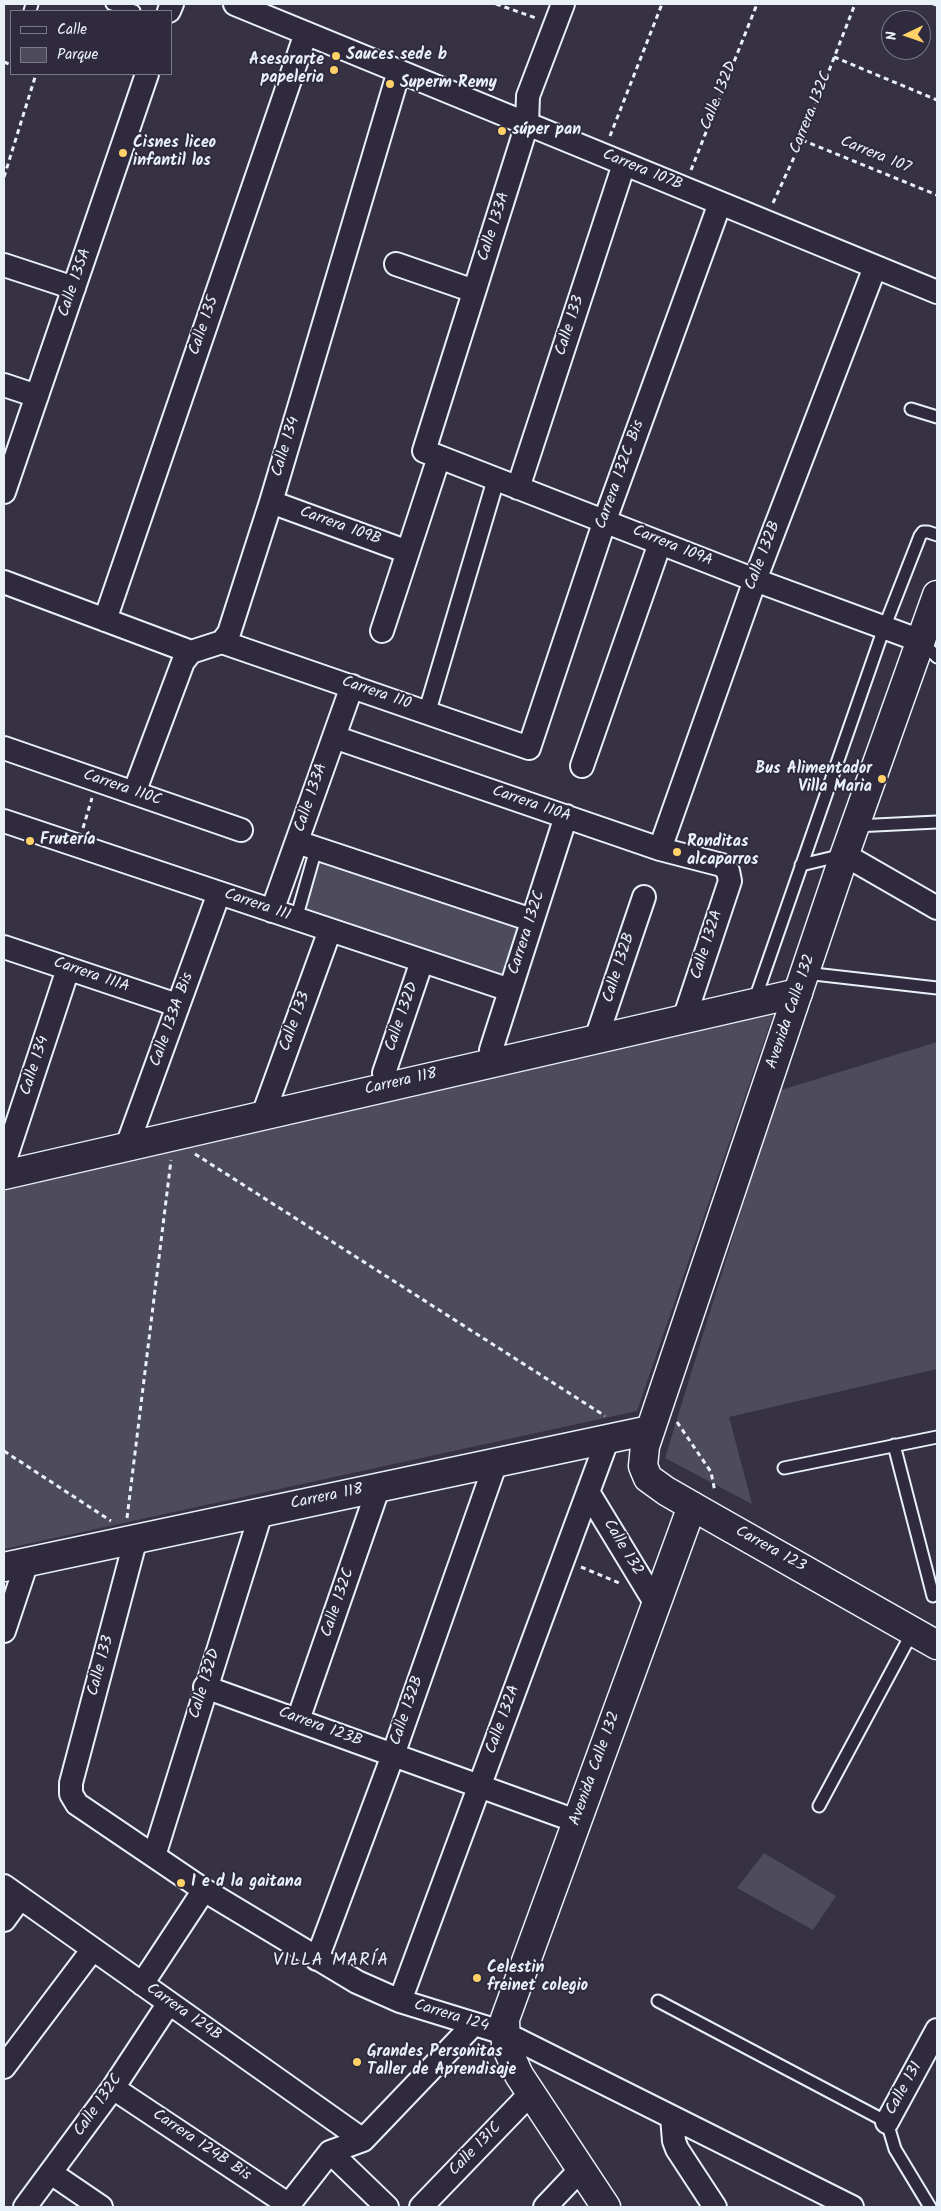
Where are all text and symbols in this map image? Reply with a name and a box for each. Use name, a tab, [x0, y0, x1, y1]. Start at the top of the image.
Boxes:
legend	[10, 10, 172, 75]
north arrow	[881, 10, 931, 60]
text: Calle	[57, 18, 87, 42]
text: N	[881, 31, 903, 41]
text: Parque	[57, 43, 98, 67]
place label: Sauces sede b	[346, 46, 447, 66]
marker: Sauces sede b	[330, 50, 342, 62]
place label: Asesorarte papeleria	[249, 51, 324, 89]
street label: Calle 132D	[698, 59, 742, 133]
marker: Asesorarte papeleria	[328, 64, 340, 76]
street label: Carrera 132C	[787, 69, 837, 157]
place label: Superm Remy	[400, 74, 497, 94]
marker: Superm Remy	[384, 78, 396, 90]
place label: súper pan	[512, 121, 581, 141]
marker: súper pan	[496, 125, 508, 137]
street label: Carrera 107	[837, 133, 913, 179]
place label: Cisnes liceo infantil los	[133, 134, 216, 172]
street label: Carrera 107B	[599, 146, 685, 196]
marker: Cisnes liceo infantil los	[117, 147, 129, 159]
street label: Calle 133A	[475, 190, 515, 264]
street label: Calle 135A	[55, 246, 97, 320]
street label: Calle 135	[186, 294, 224, 358]
street label: Calle 133	[552, 294, 590, 358]
street label: Calle 134	[269, 415, 305, 479]
street label: Carrera 132C Bis	[592, 418, 650, 532]
street label: Carrera 109B	[297, 503, 383, 551]
street label: Calle 132B	[742, 519, 786, 593]
street label: Carrera 109A	[629, 522, 715, 572]
street label: Carrera 110	[339, 673, 413, 715]
place label: Bus Alimentador Villa Maria	[755, 760, 872, 798]
street label: Calle 133A	[291, 761, 333, 835]
street label: Carrera 110C	[80, 767, 164, 811]
marker: Bus Alimentador Villa Maria	[876, 773, 888, 785]
street label: Carrera 110A	[489, 783, 573, 827]
place label: Frutería	[40, 831, 95, 851]
place label: Ronditas alcaparros	[687, 833, 759, 871]
marker: Frutería	[24, 835, 36, 847]
marker: Ronditas alcaparros	[671, 846, 683, 858]
street label: Carrera 111	[221, 886, 293, 926]
street label: Carrera 132C	[505, 889, 551, 977]
street label: Calle 132A	[688, 908, 728, 982]
street label: Calle 132B	[600, 931, 640, 1005]
street label: Avenida Calle 132	[763, 952, 821, 1072]
street label: Carrera 111A	[51, 954, 131, 998]
street label: Calle 133A Bis	[147, 970, 199, 1070]
street label: Calle 132D	[382, 980, 424, 1054]
street label: Calle 133	[276, 990, 316, 1054]
street label: Calle 134	[17, 1034, 55, 1098]
street label: Carrera 118	[363, 1065, 439, 1101]
street label: Carrera 118	[289, 1481, 365, 1515]
street label: Calle 132	[598, 1516, 646, 1580]
street label: Carrera 123	[731, 1523, 809, 1577]
street label: Calle 132C	[318, 1566, 360, 1640]
street label: Calle 133	[85, 1634, 119, 1698]
street label: Calle 132D	[186, 1647, 226, 1721]
street label: Calle 132B	[387, 1674, 429, 1748]
street label: Calle 132A	[483, 1683, 525, 1757]
street label: Carrera 123B	[275, 1704, 365, 1752]
street label: Avenida Calle 132	[566, 1709, 626, 1829]
place label: I e d la gaitana	[191, 1873, 302, 1893]
marker: I e d la gaitana	[175, 1877, 187, 1889]
district label: VILLA MARÍA	[272, 1951, 390, 1973]
place label: Celestin freinet colegio	[487, 1959, 588, 1997]
marker: Celestin freinet colegio	[471, 1972, 483, 1984]
street label: Carrera 124B	[142, 1980, 224, 2046]
street label: Carrera 124	[411, 1997, 491, 2037]
place label: Grandes Personitas Taller de Aprendisaje	[367, 2043, 516, 2081]
marker: Grandes Personitas Taller de Aprendisaje	[351, 2056, 363, 2068]
street label: Calle 131	[883, 2059, 927, 2119]
street label: Calle 132C	[71, 2071, 127, 2141]
street label: Carrera 124B Bis	[148, 2106, 254, 2186]
street label: Calle 131C	[446, 2119, 506, 2181]

